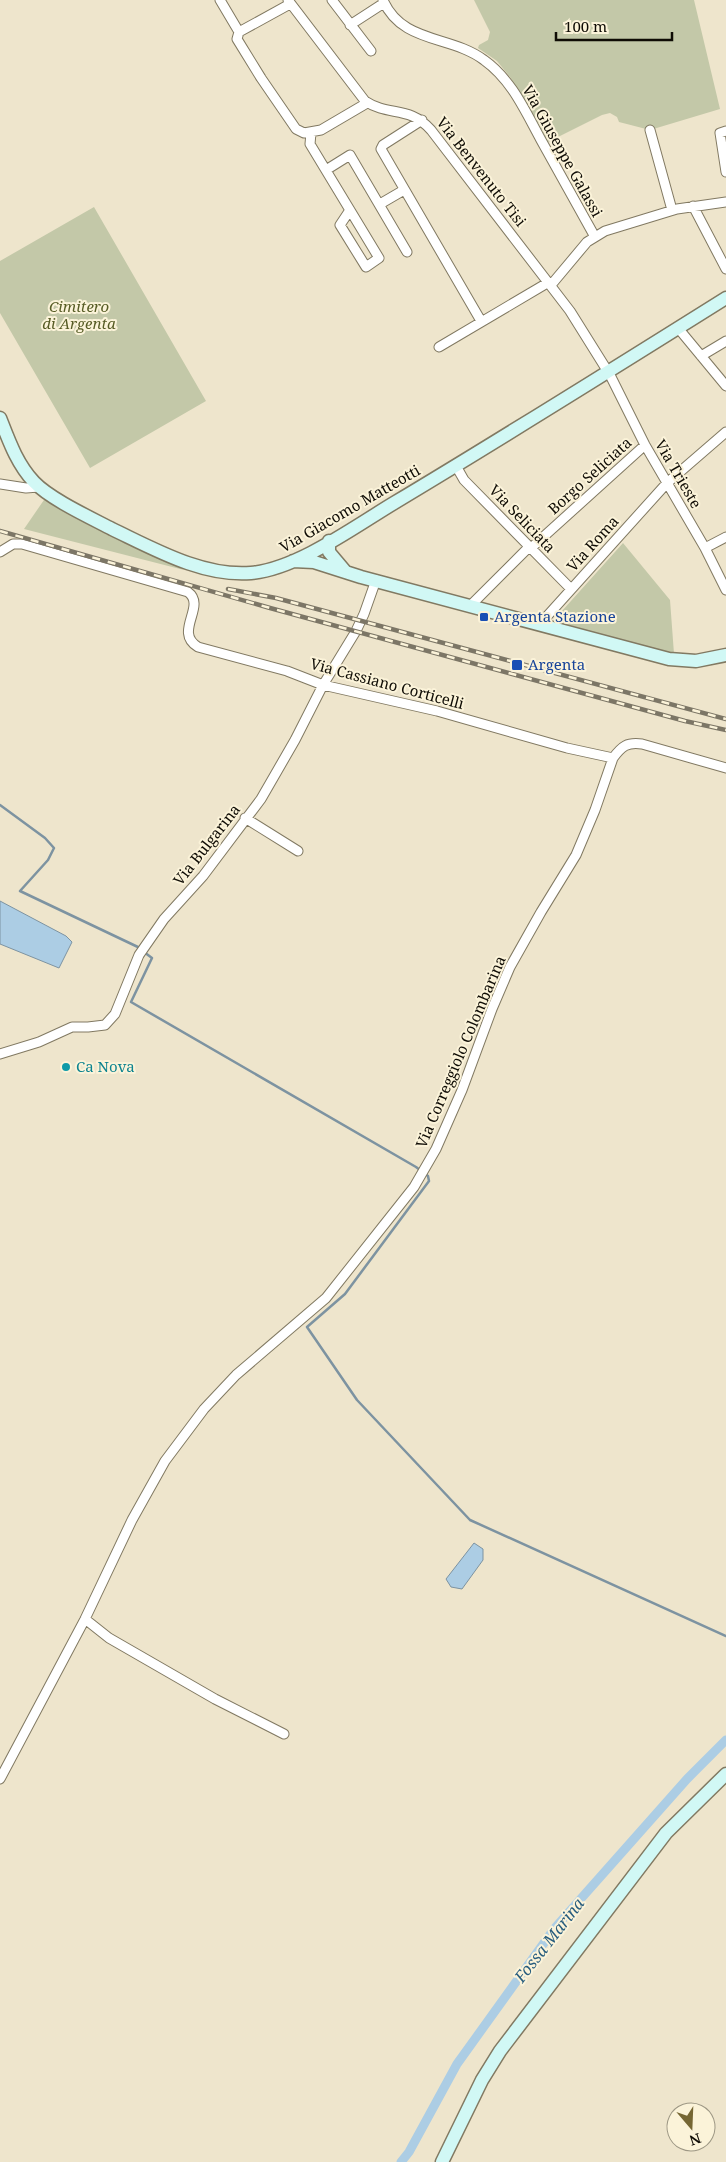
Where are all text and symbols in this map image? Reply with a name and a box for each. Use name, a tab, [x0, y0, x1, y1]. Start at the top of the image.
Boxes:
scale bar	[556, 10, 672, 42]
text: 100 m	[564, 16, 607, 36]
street label: Via Giuseppe Galassi	[518, 81, 608, 220]
street label: Via Benvenuto Tisi	[433, 112, 531, 231]
park label: Cimitero di Argenta	[42, 296, 116, 333]
street label: Borgo Seliciata	[543, 432, 635, 518]
street label: Via Trieste	[651, 435, 707, 512]
street label: Via Giacomo Matteotti	[276, 460, 424, 557]
street label: Via Seliciata	[485, 480, 560, 557]
street label: Via Roma	[562, 511, 623, 575]
place label: Argenta Stazione	[494, 606, 616, 626]
marker: Argenta Stazione	[478, 611, 490, 623]
street label: Via Cassiano Corticelli	[308, 653, 467, 713]
place label: Argenta	[528, 654, 585, 674]
marker: Argenta	[510, 658, 524, 672]
street label: Via Bulgarina	[168, 800, 244, 889]
street label: Via Correggiolo Colombarina	[410, 952, 510, 1151]
place label: Ca Nova	[76, 1056, 135, 1076]
marker: Ca Nova	[60, 1061, 72, 1073]
water label: Fossa Marina	[508, 1893, 589, 1988]
north arrow	[666, 2102, 716, 2152]
text: N	[687, 2129, 704, 2151]

